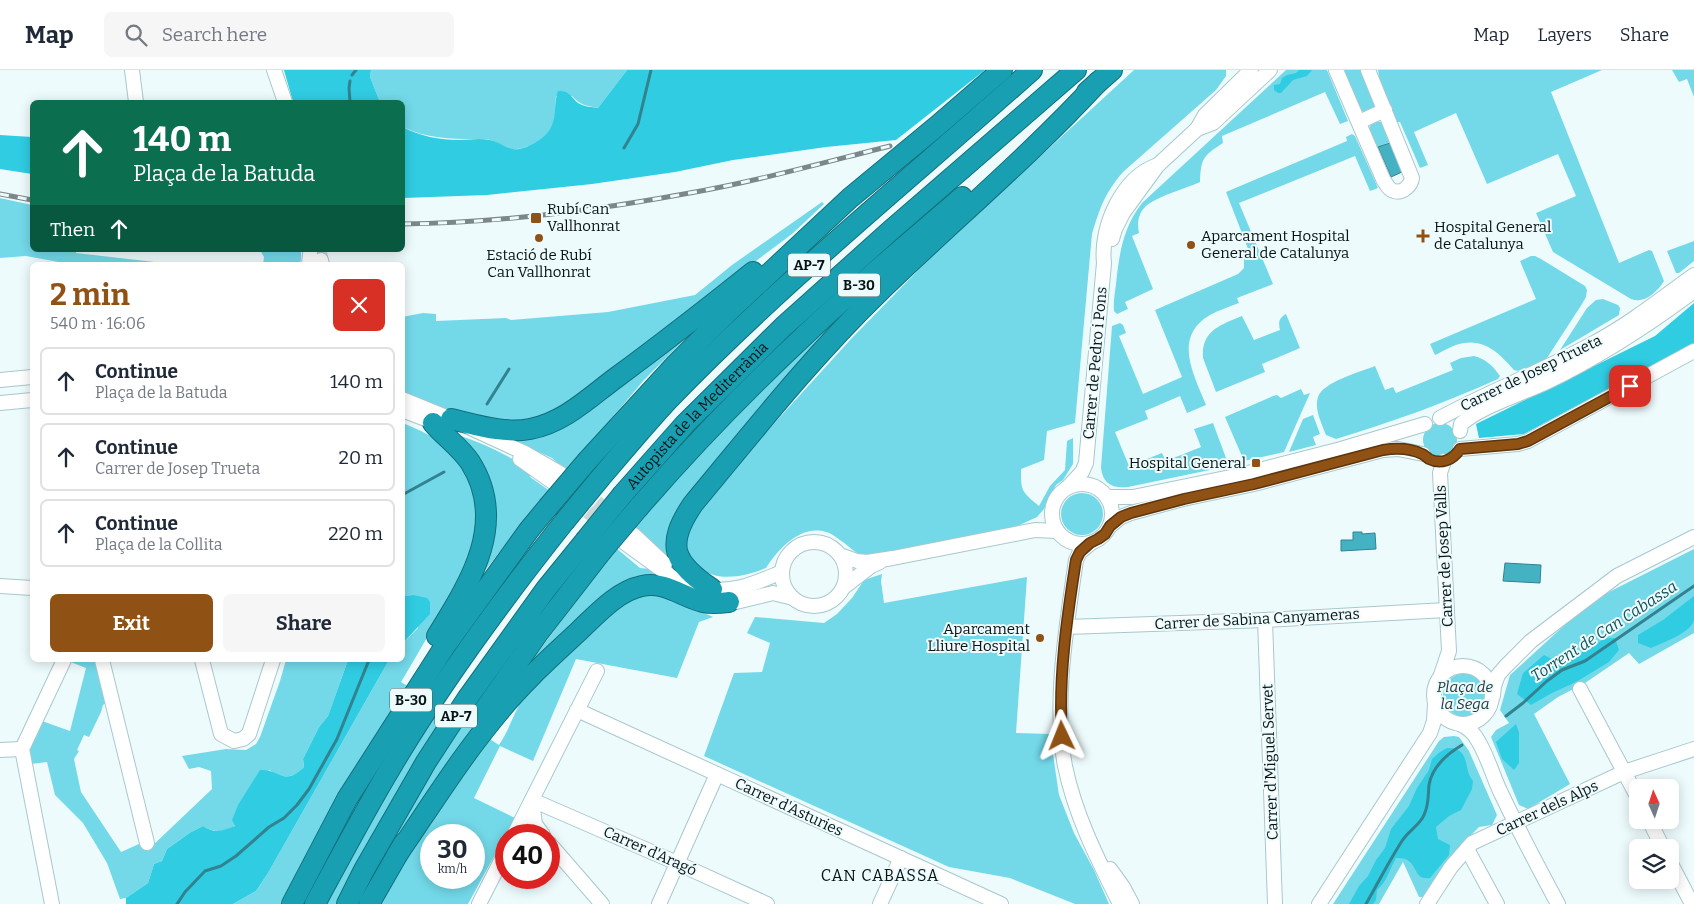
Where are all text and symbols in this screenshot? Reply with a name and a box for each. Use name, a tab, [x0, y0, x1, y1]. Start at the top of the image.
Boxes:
search box	[104, 12, 454, 57]
text: Map	[25, 21, 74, 49]
icon: search	[122, 21, 150, 49]
text: Search here	[162, 23, 267, 46]
text: Map	[1473, 24, 1509, 46]
text: Layers	[1537, 24, 1592, 46]
text: Share	[1620, 24, 1669, 46]
text: 140 m	[133, 118, 231, 160]
icon: ahead	[50, 120, 115, 185]
text: Plaça de la Batuda	[133, 160, 315, 187]
place label: Rubí Can Vallhonrat	[547, 200, 621, 235]
marker: Rubí Can Vallhonrat	[529, 211, 543, 225]
icon: ahead	[105, 215, 133, 243]
text: Then	[50, 218, 95, 241]
place label: Hospital General de Catalunya	[1434, 218, 1551, 253]
place label: Aparcament Hospital General de Catalunya	[1201, 227, 1350, 262]
marker: Hospital General de Catalunya	[1416, 229, 1430, 243]
marker: Estació de Rubí Can Vallhonrat	[533, 232, 545, 244]
marker: Aparcament Hospital General de Catalunya	[1185, 239, 1197, 251]
place label: Estació de Rubí Can Vallhonrat	[486, 246, 592, 281]
road number: AP-7	[788, 254, 830, 276]
road number: B-30	[838, 274, 880, 296]
text: 2 min	[50, 277, 130, 313]
button: close	[333, 279, 385, 331]
street label: Carrer de Pedro i Pons	[1079, 286, 1111, 440]
text: 540 m · 16:06	[50, 314, 145, 333]
street label: Carrer de Josep Trueta	[1457, 331, 1605, 415]
street label: Autopista de la Mediterrània	[623, 338, 772, 493]
text: Continue	[95, 360, 178, 383]
pin	[1609, 365, 1651, 407]
icon: ahead	[52, 367, 80, 395]
text: 140 m	[330, 370, 383, 393]
icon: arrive	[1616, 372, 1644, 400]
text: Plaça de la Batuda	[95, 383, 228, 402]
text: Continue	[95, 436, 178, 459]
icon: ahead	[52, 443, 80, 471]
text: 20 m	[339, 446, 383, 469]
place label: Hospital General	[1129, 454, 1246, 472]
marker: Hospital General	[1250, 457, 1262, 469]
text: Carrer de Josep Trueta	[95, 459, 260, 478]
street label: Carrer de Josep Valls	[1431, 485, 1457, 627]
text: Continue	[95, 512, 178, 535]
icon: ahead	[52, 519, 80, 547]
text: 220 m	[328, 522, 383, 545]
text: Plaça de la Collita	[95, 535, 223, 554]
water label: Torrent de Can Cabassa	[1527, 577, 1681, 685]
button: Exit	[50, 594, 213, 652]
button: Share	[223, 594, 385, 652]
street label: Carrer de Sabina Canyameras	[1154, 605, 1360, 633]
place label: Aparcament Lliure Hospital	[927, 620, 1031, 655]
marker: Aparcament Lliure Hospital	[1034, 632, 1046, 644]
park label: Plaça de la Sega	[1437, 678, 1494, 713]
street label: Carrer d'Miguel Servet	[1258, 683, 1282, 840]
road number: B-30	[390, 688, 432, 712]
road number: AP-7	[435, 704, 477, 728]
position arrow	[1035, 709, 1087, 761]
street label: Carrer d'Asturies	[732, 774, 846, 840]
street label: Carrer dels Alps	[1493, 776, 1601, 840]
north arrow	[1629, 779, 1679, 829]
map controls	[1629, 779, 1679, 889]
street label: Carrer d'Aragó	[601, 822, 699, 880]
speed limit sign: 40	[495, 824, 560, 889]
text: 30	[437, 835, 468, 865]
button: layers	[1629, 839, 1679, 889]
text: km/h	[438, 862, 467, 876]
district label: CAN CABASSA	[821, 866, 939, 885]

